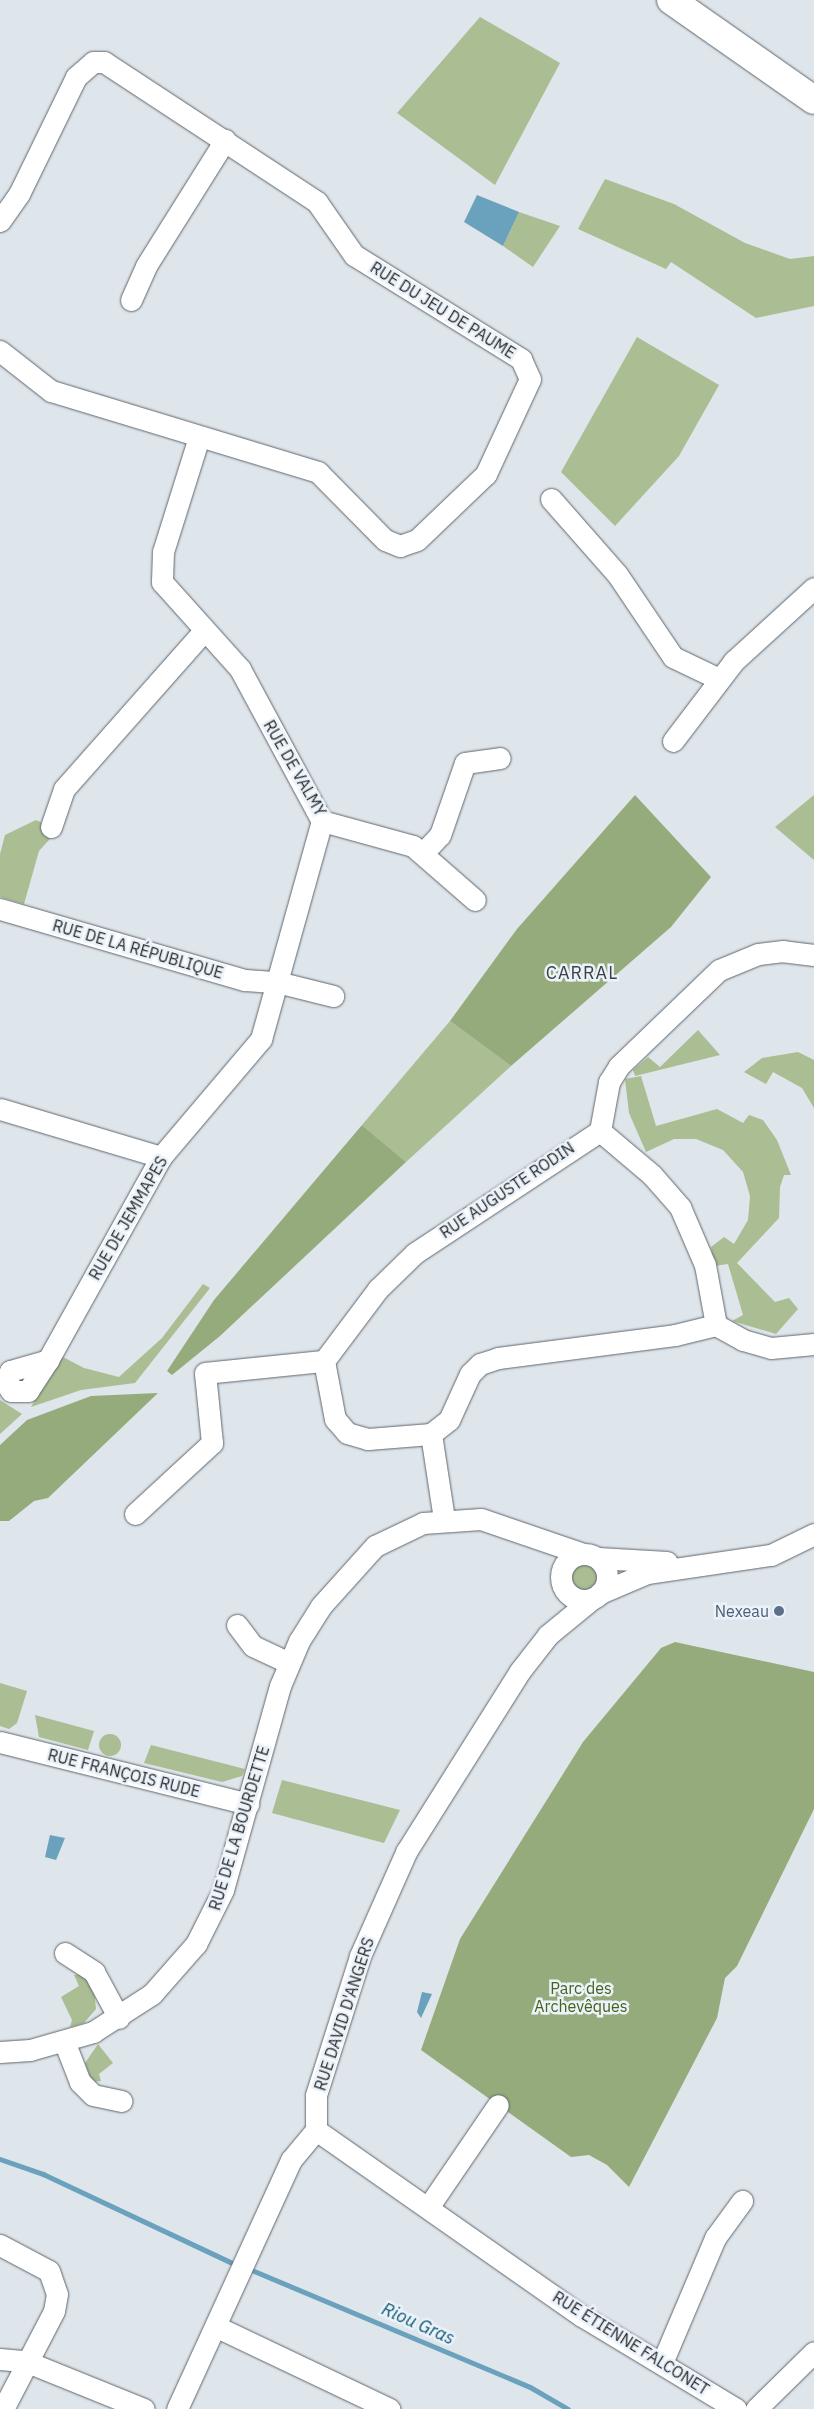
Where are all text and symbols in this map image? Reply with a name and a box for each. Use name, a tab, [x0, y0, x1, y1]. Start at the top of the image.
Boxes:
street label: RUE DU JEU DE PAUME	[367, 257, 519, 363]
street label: RUE DE VALMY	[260, 717, 330, 819]
street label: RUE DE LA RÉPUBLIQUE	[50, 915, 226, 983]
district label: CARRAL	[545, 962, 619, 984]
street label: RUE AUGUSTE RODIN	[436, 1138, 578, 1242]
street label: RUE DE JEMMAPES	[85, 1153, 171, 1283]
place label: Nexeau	[715, 1601, 769, 1621]
marker: Nexeau	[773, 1605, 785, 1617]
street label: RUE DE LA BOURDETTE	[205, 1743, 273, 1913]
street label: RUE FRANÇOIS RUDE	[46, 1745, 202, 1801]
street label: RUE DAVID D'ANGERS	[310, 1935, 378, 2093]
park label: Parc des Archevêques	[534, 1978, 628, 2016]
street label: RUE ÉTIENNE FALCONET	[549, 2287, 713, 2399]
water label: Riou Gras	[378, 2298, 458, 2350]

